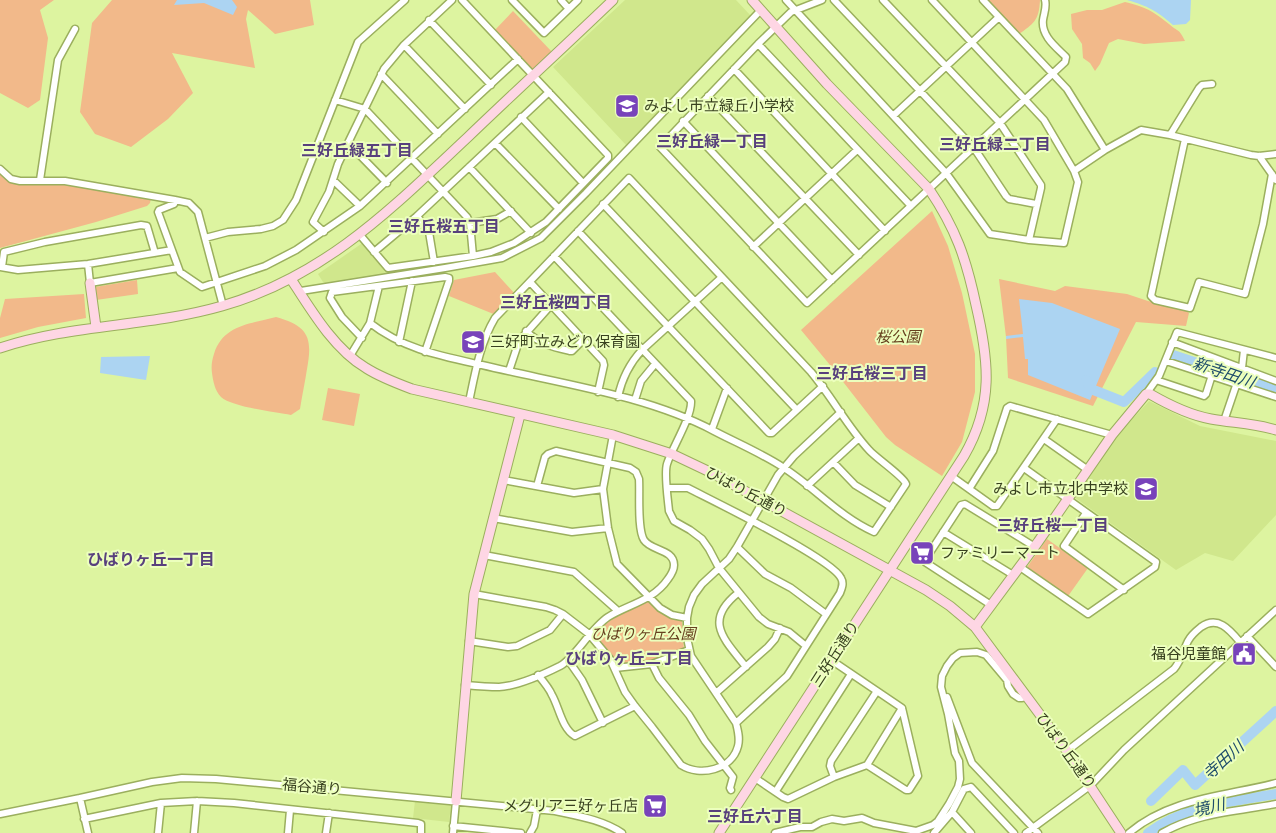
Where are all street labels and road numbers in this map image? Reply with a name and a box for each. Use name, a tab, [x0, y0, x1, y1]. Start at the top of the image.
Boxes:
street label: ひばり丘通り	[702, 462, 790, 521]
street label: 三好丘通り	[806, 617, 863, 690]
street label: ひばり丘通り	[1032, 709, 1101, 793]
street label: 福谷通り	[281, 774, 343, 799]

